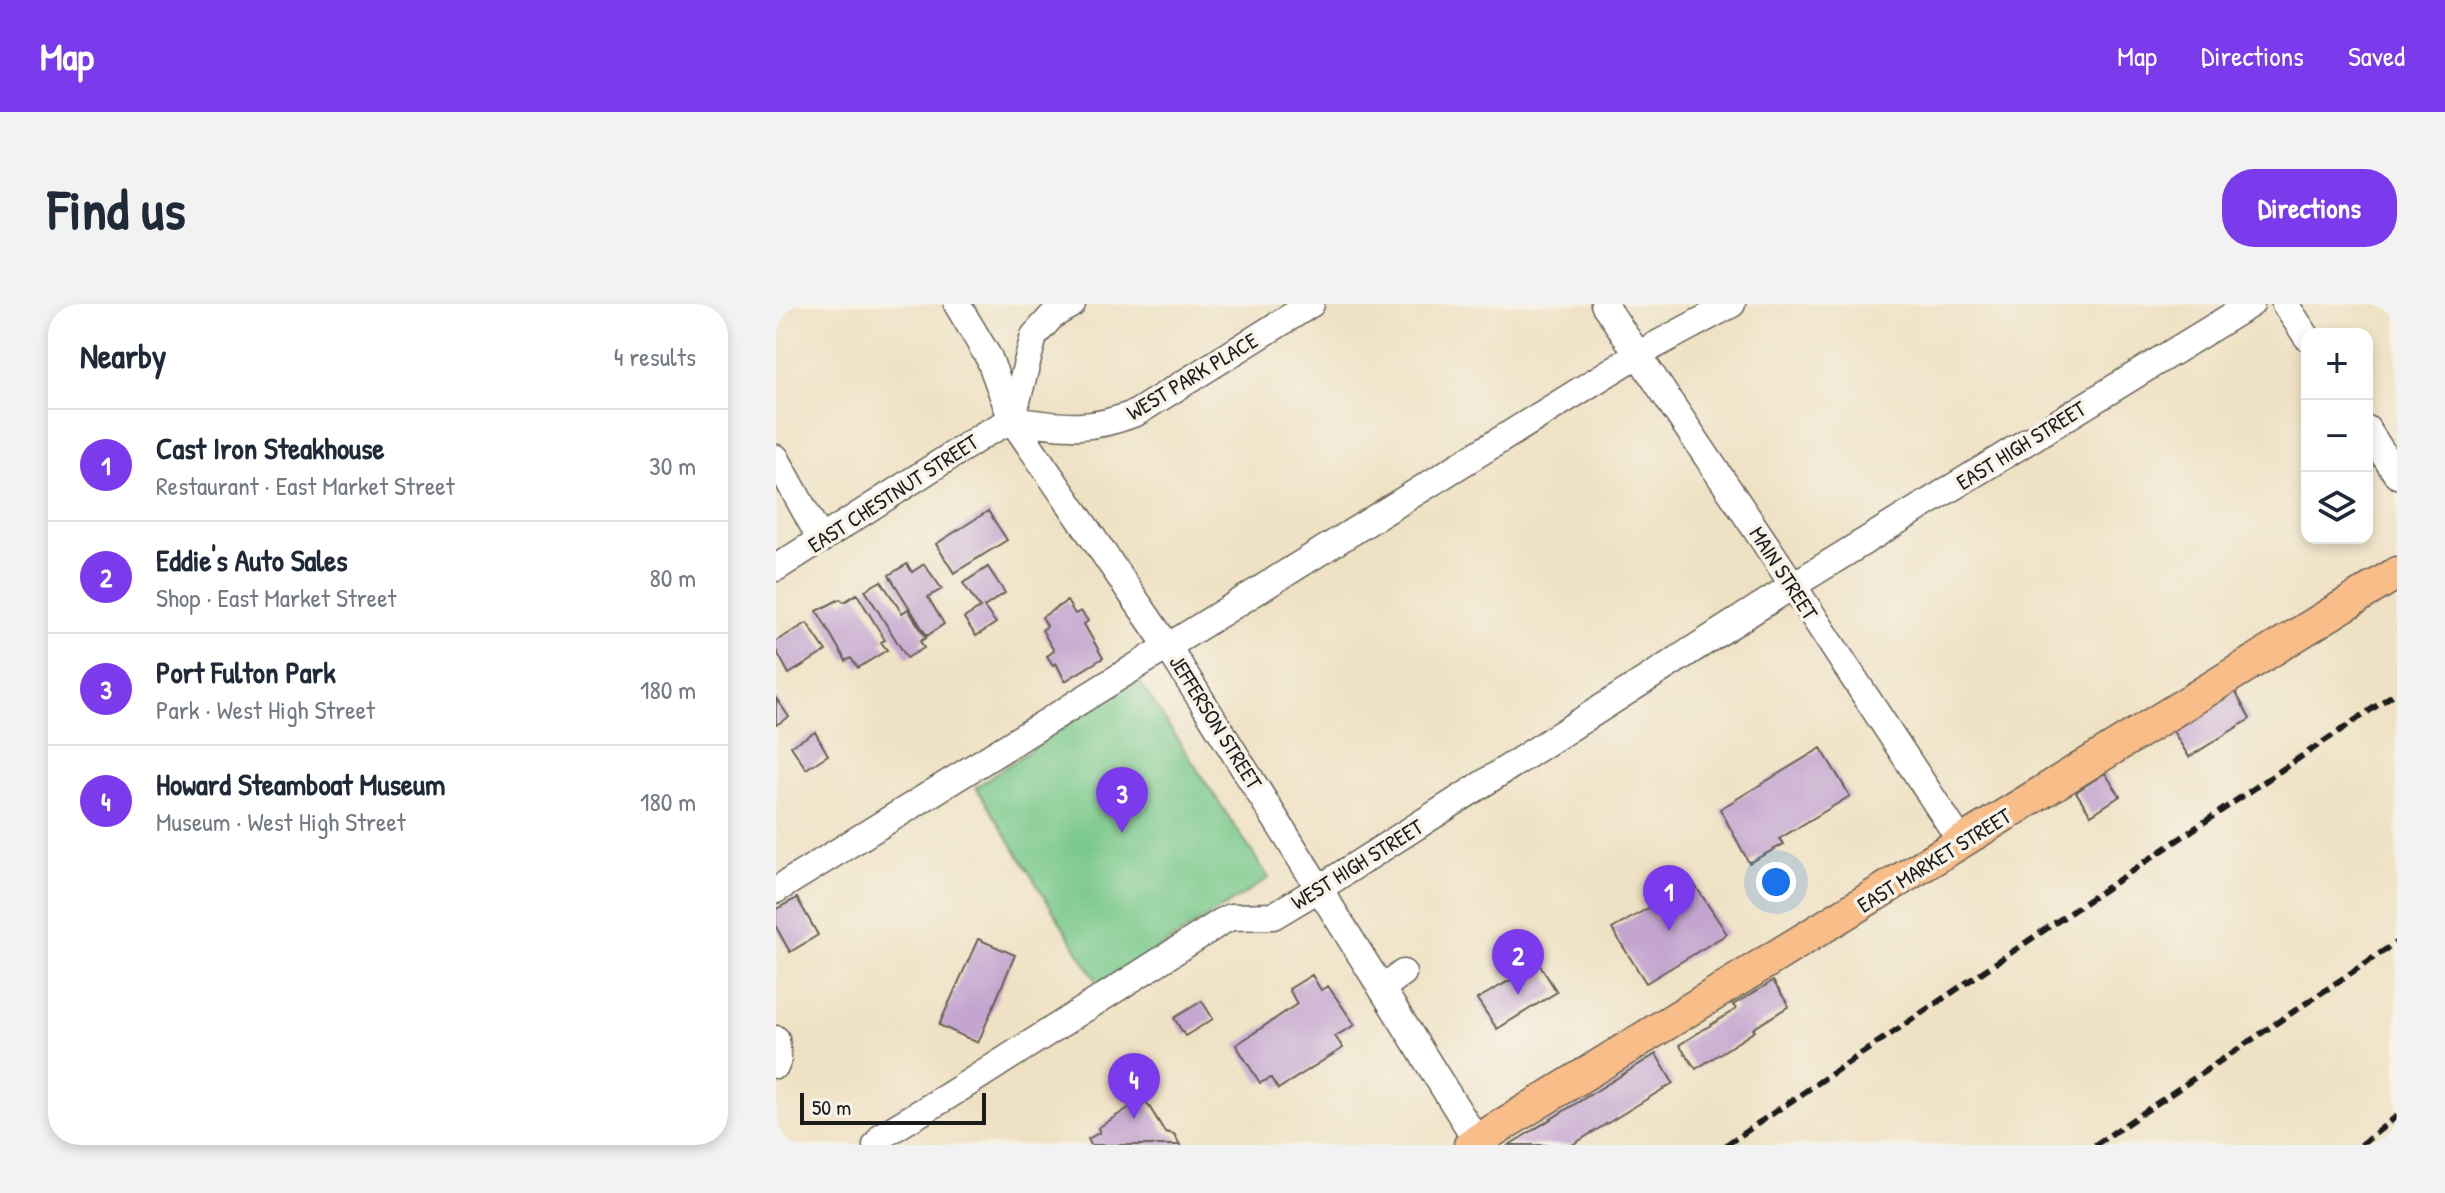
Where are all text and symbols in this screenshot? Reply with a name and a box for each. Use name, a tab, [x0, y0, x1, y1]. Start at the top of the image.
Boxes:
text: Map	[40, 30, 94, 82]
text: Map	[2117, 37, 2157, 75]
text: Directions	[2201, 37, 2304, 75]
text: Saved	[2348, 37, 2405, 75]
button: Directions	[2222, 169, 2397, 247]
text: Find us	[48, 171, 186, 246]
street label: WEST PARK PLACE	[1121, 325, 1263, 427]
map controls	[2301, 328, 2373, 544]
button: +	[2301, 328, 2373, 400]
text: Nearby	[80, 333, 166, 379]
text: 4 results	[614, 339, 696, 374]
street label: EAST HIGH STREET	[1951, 393, 2092, 497]
button: −	[2301, 400, 2373, 472]
street label: EAST CHESTNUT STREET	[802, 426, 985, 559]
text: Cast Iron Steakhouse	[156, 428, 385, 468]
text: 1	[101, 448, 111, 483]
text: 30 m	[649, 448, 696, 483]
text: Restaurant · East Market Street	[156, 468, 455, 503]
button: layers	[2301, 472, 2373, 544]
street label: MAIN STREET	[1743, 520, 1826, 626]
text: Eddie's Auto Sales	[156, 540, 348, 580]
text: 2	[100, 560, 112, 595]
text: 80 m	[649, 560, 696, 595]
text: Shop · East Market Street	[156, 580, 397, 615]
street label: JEFFERSON STREET	[1163, 649, 1270, 796]
text: Port Fulton Park	[156, 652, 336, 692]
text: 3	[100, 672, 112, 707]
text: 180 m	[640, 672, 696, 707]
text: Park · West High Street	[156, 692, 375, 727]
text: Howard Steamboat Museum	[156, 764, 445, 804]
pin: 3	[1096, 767, 1148, 833]
text: 4	[101, 784, 111, 819]
text: 180 m	[640, 784, 696, 819]
street label: EAST MARKET STREET	[1851, 800, 2017, 919]
text: Museum · West High Street	[156, 804, 406, 839]
street label: WEST HIGH STREET	[1285, 811, 1429, 917]
your location	[1756, 862, 1796, 902]
pin: 1	[1643, 865, 1695, 931]
pin: 2	[1492, 929, 1544, 995]
pin: 4	[1108, 1053, 1160, 1119]
scale bar	[800, 1089, 986, 1125]
text: 50 m	[812, 1092, 851, 1122]

